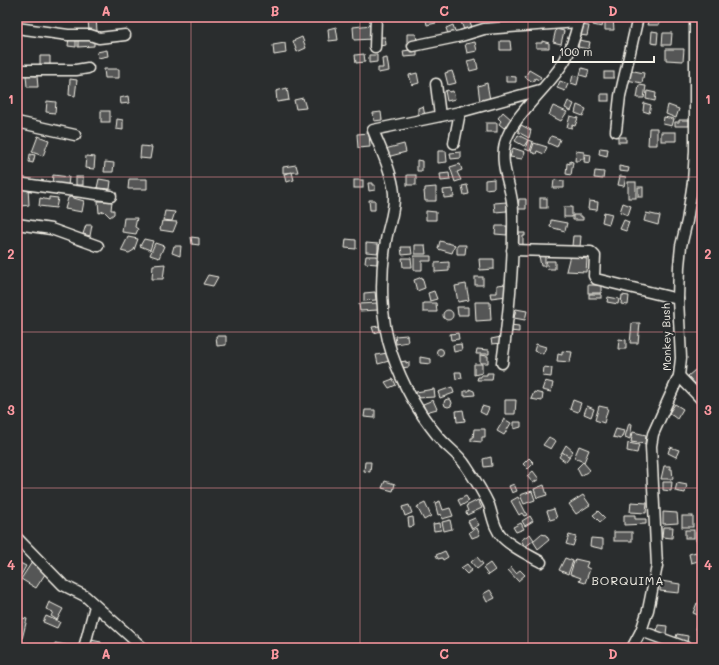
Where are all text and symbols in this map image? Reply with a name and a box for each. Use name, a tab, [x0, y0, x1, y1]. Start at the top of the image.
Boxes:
text: A	[101, 2, 111, 19]
text: B	[271, 2, 280, 19]
text: C	[439, 2, 449, 19]
text: D	[608, 2, 618, 19]
scale bar	[553, 38, 654, 64]
text: 100 m	[559, 43, 593, 59]
text: 1	[8, 90, 14, 107]
text: 1	[705, 90, 711, 107]
text: 2	[7, 245, 15, 262]
text: 2	[704, 245, 712, 262]
street label: Monkey Bush	[658, 303, 674, 371]
text: 3	[7, 401, 15, 418]
text: 3	[704, 401, 712, 418]
text: 4	[7, 556, 15, 573]
text: 4	[704, 556, 712, 573]
district label: BORQUIMA	[591, 572, 665, 588]
text: A	[101, 645, 111, 662]
text: B	[271, 645, 280, 662]
text: C	[439, 645, 449, 662]
text: D	[608, 645, 618, 662]

